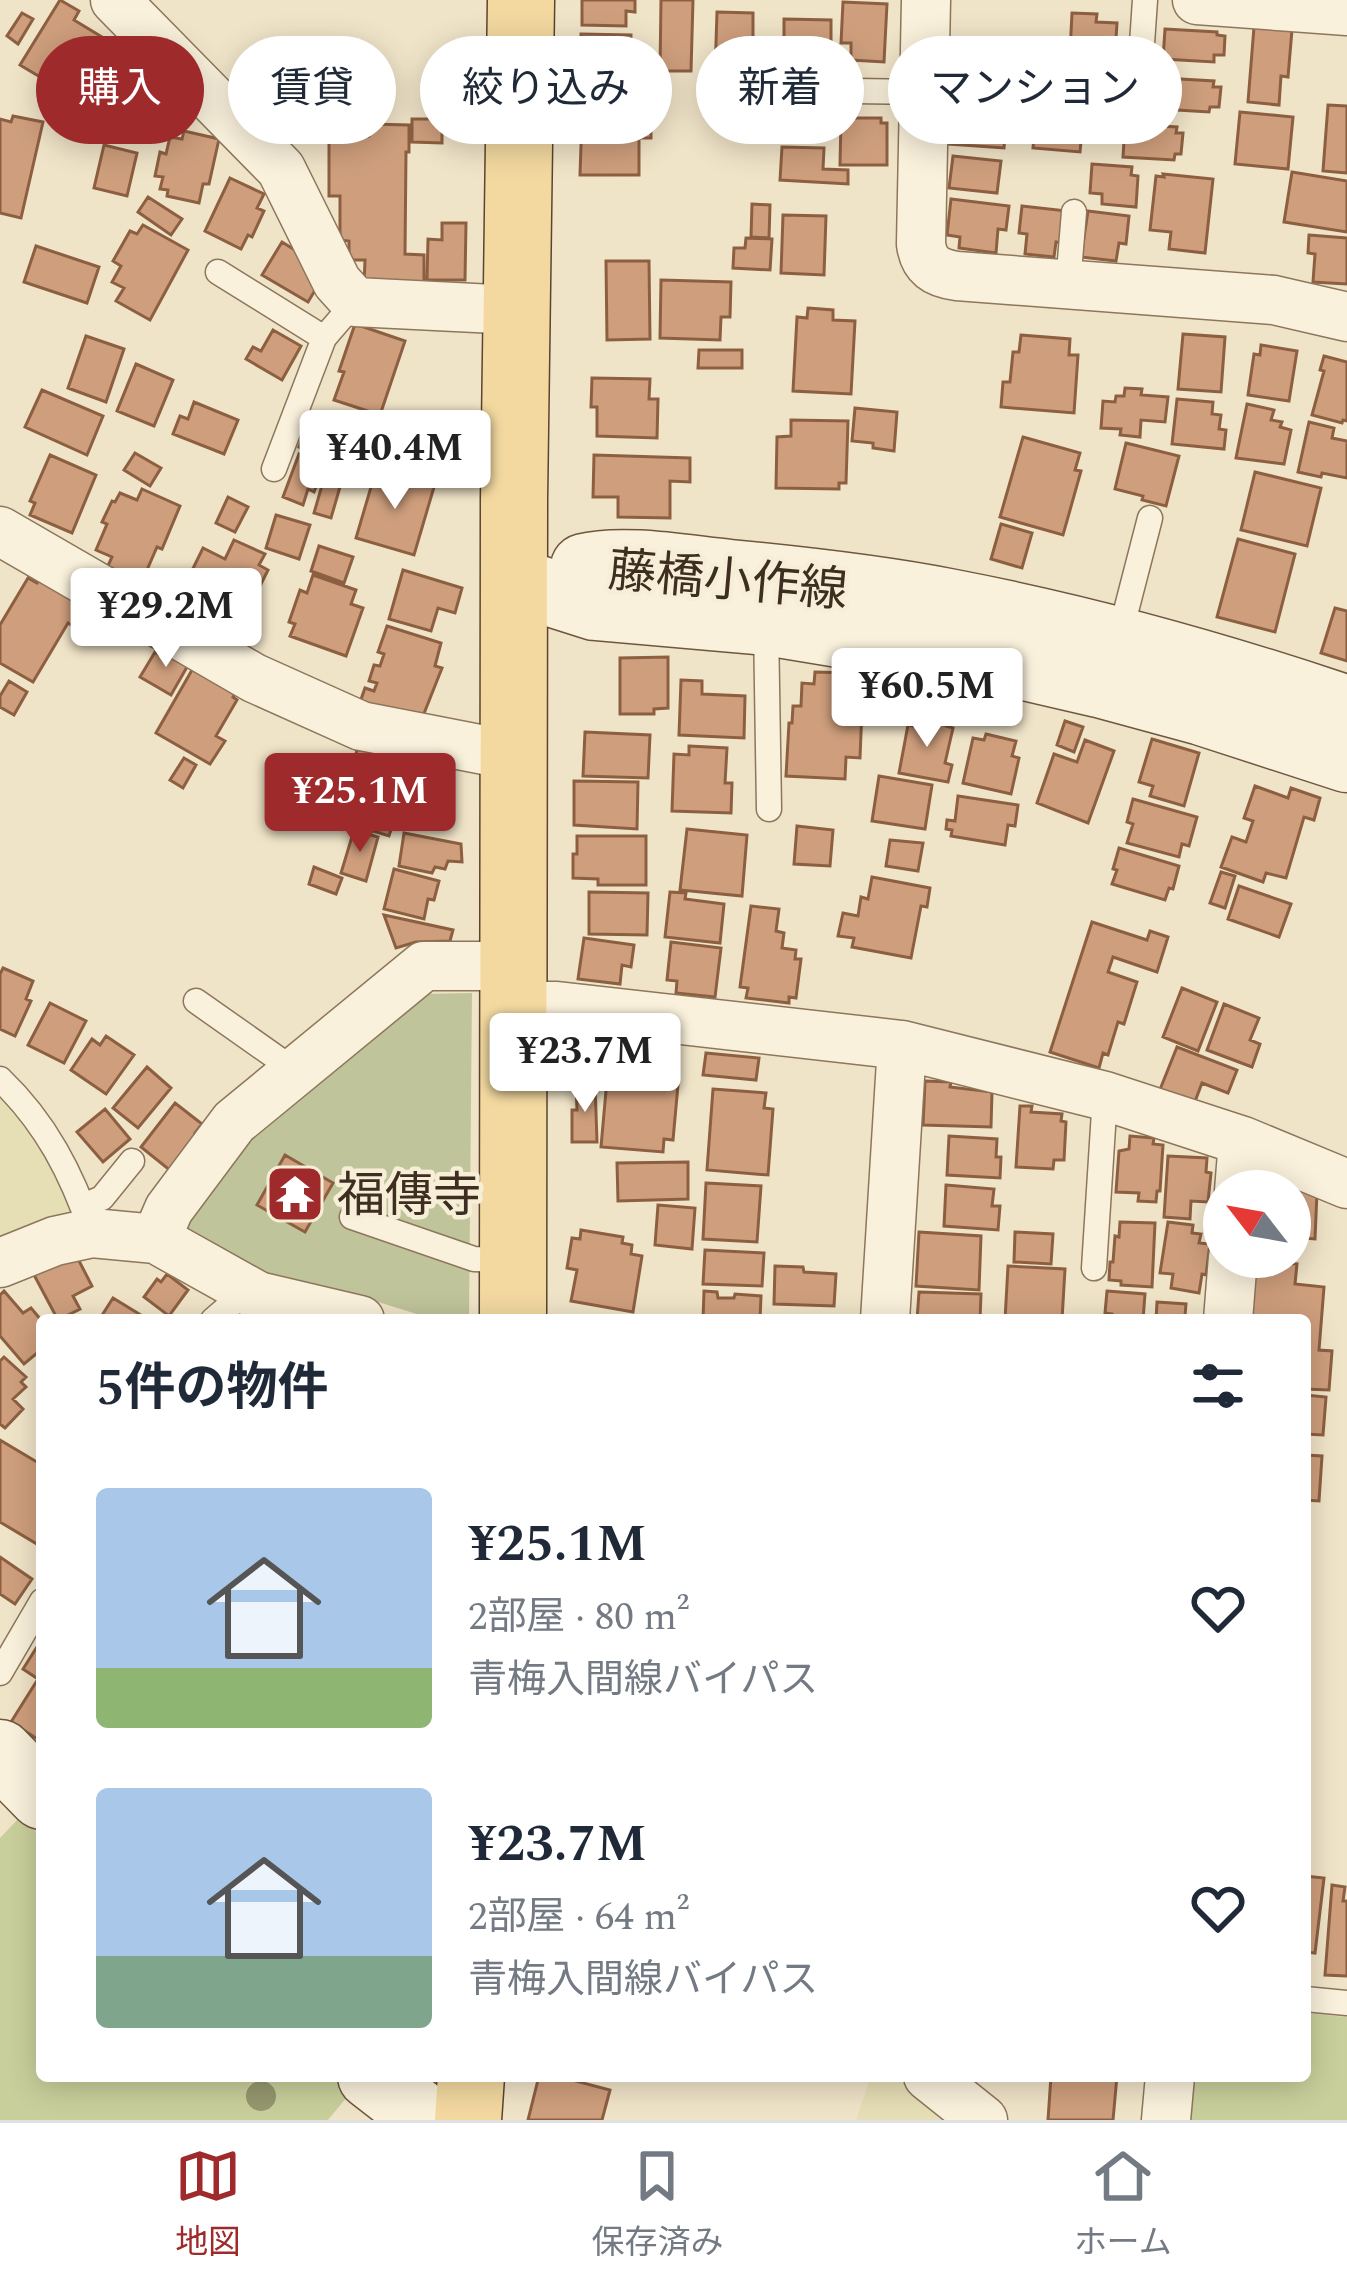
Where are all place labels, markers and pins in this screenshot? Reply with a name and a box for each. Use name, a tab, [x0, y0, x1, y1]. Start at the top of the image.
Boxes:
pin: ¥40.4M	[297, 410, 493, 512]
pin: ¥29.2M	[68, 568, 264, 670]
pin: ¥60.5M	[829, 648, 1025, 750]
pin: ¥25.1M	[262, 753, 458, 855]
pin: ¥23.7M	[487, 1013, 683, 1115]
place label: 福傳寺	[337, 1160, 481, 1233]
temple icon: 福傳寺	[264, 1163, 326, 1225]

